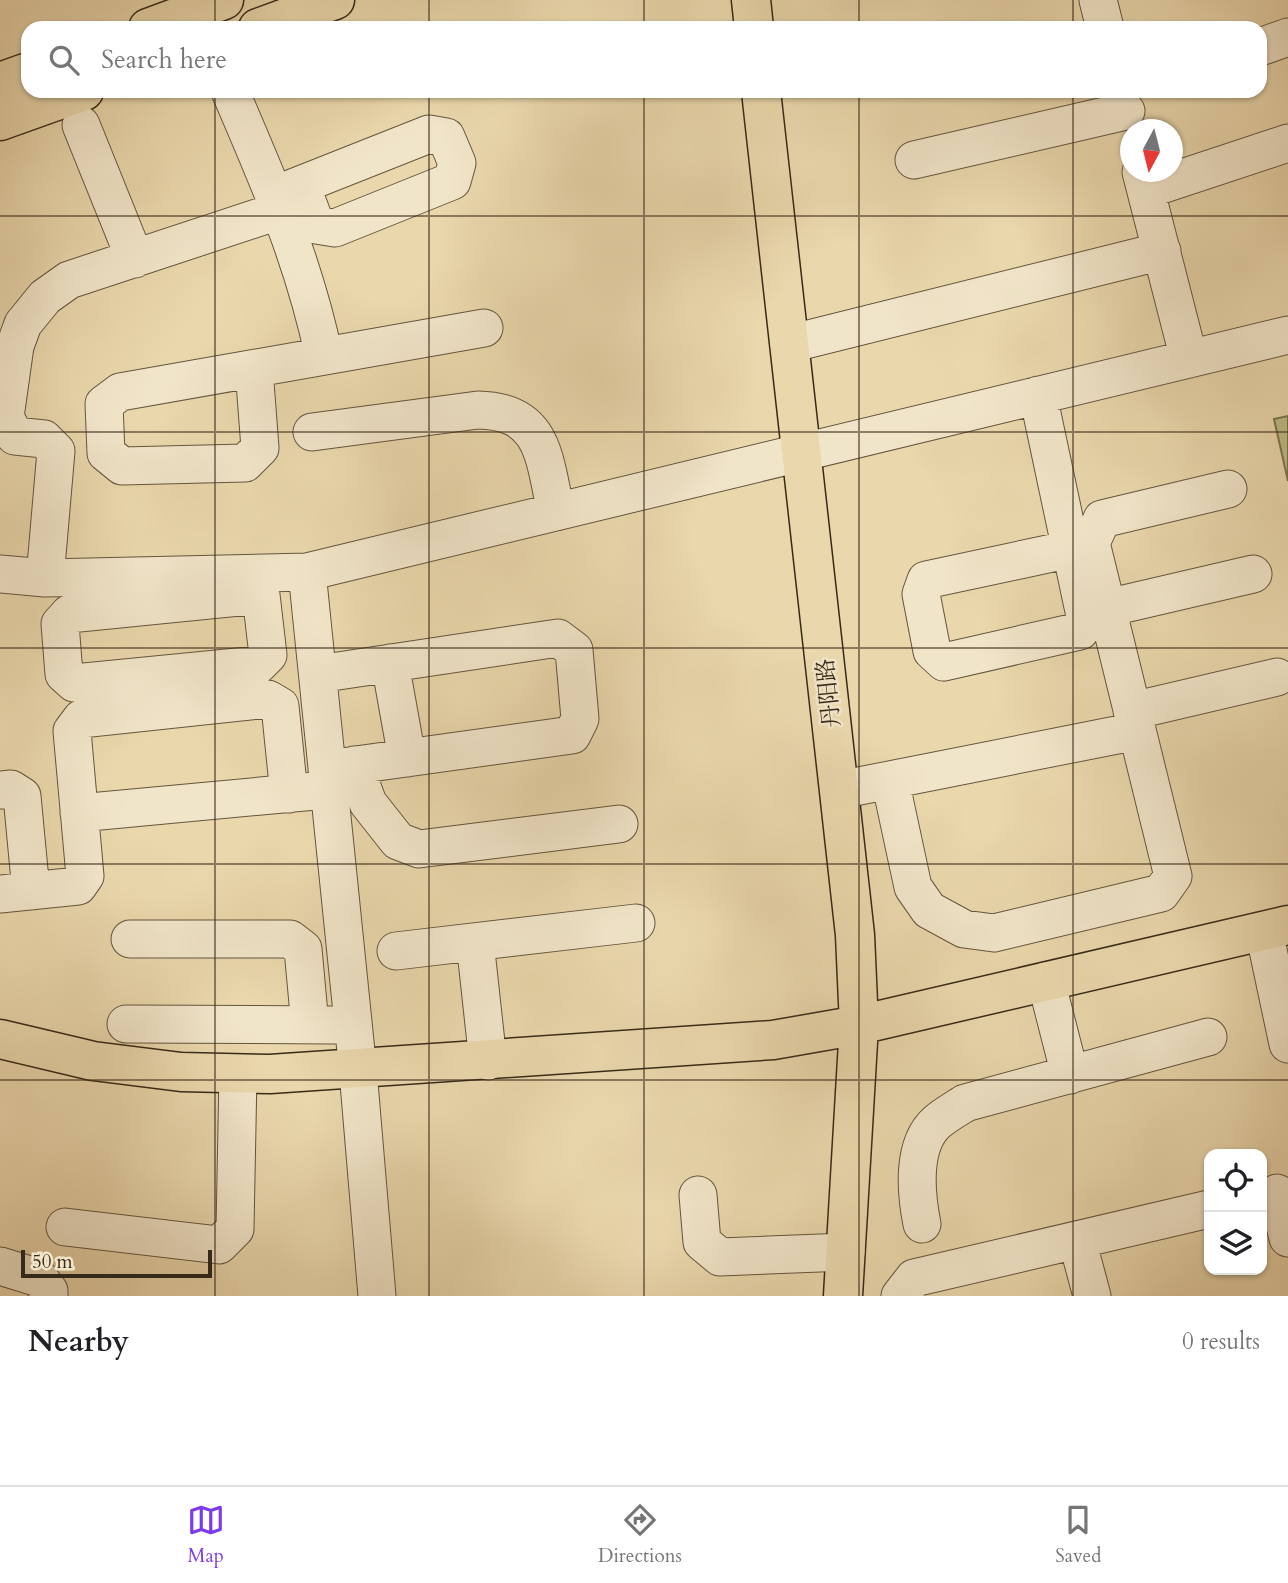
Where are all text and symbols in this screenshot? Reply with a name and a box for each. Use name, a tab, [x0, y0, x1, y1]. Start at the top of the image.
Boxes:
search box	[21, 21, 1267, 98]
icon: search	[45, 41, 83, 79]
text: Search here	[101, 42, 227, 77]
north arrow	[1120, 119, 1183, 182]
street label: 丹阳路	[809, 657, 848, 729]
map controls	[1204, 1149, 1267, 1275]
button: locate	[1204, 1149, 1267, 1212]
button: layers	[1204, 1212, 1267, 1275]
scale bar	[21, 1247, 212, 1279]
text: 50 m	[32, 1249, 73, 1275]
text: Nearby	[28, 1321, 129, 1362]
text: 0 results	[1182, 1326, 1260, 1357]
tab: Map	[187, 1501, 225, 1569]
tab: Directions	[598, 1501, 682, 1569]
tab: Saved	[1055, 1501, 1101, 1569]

